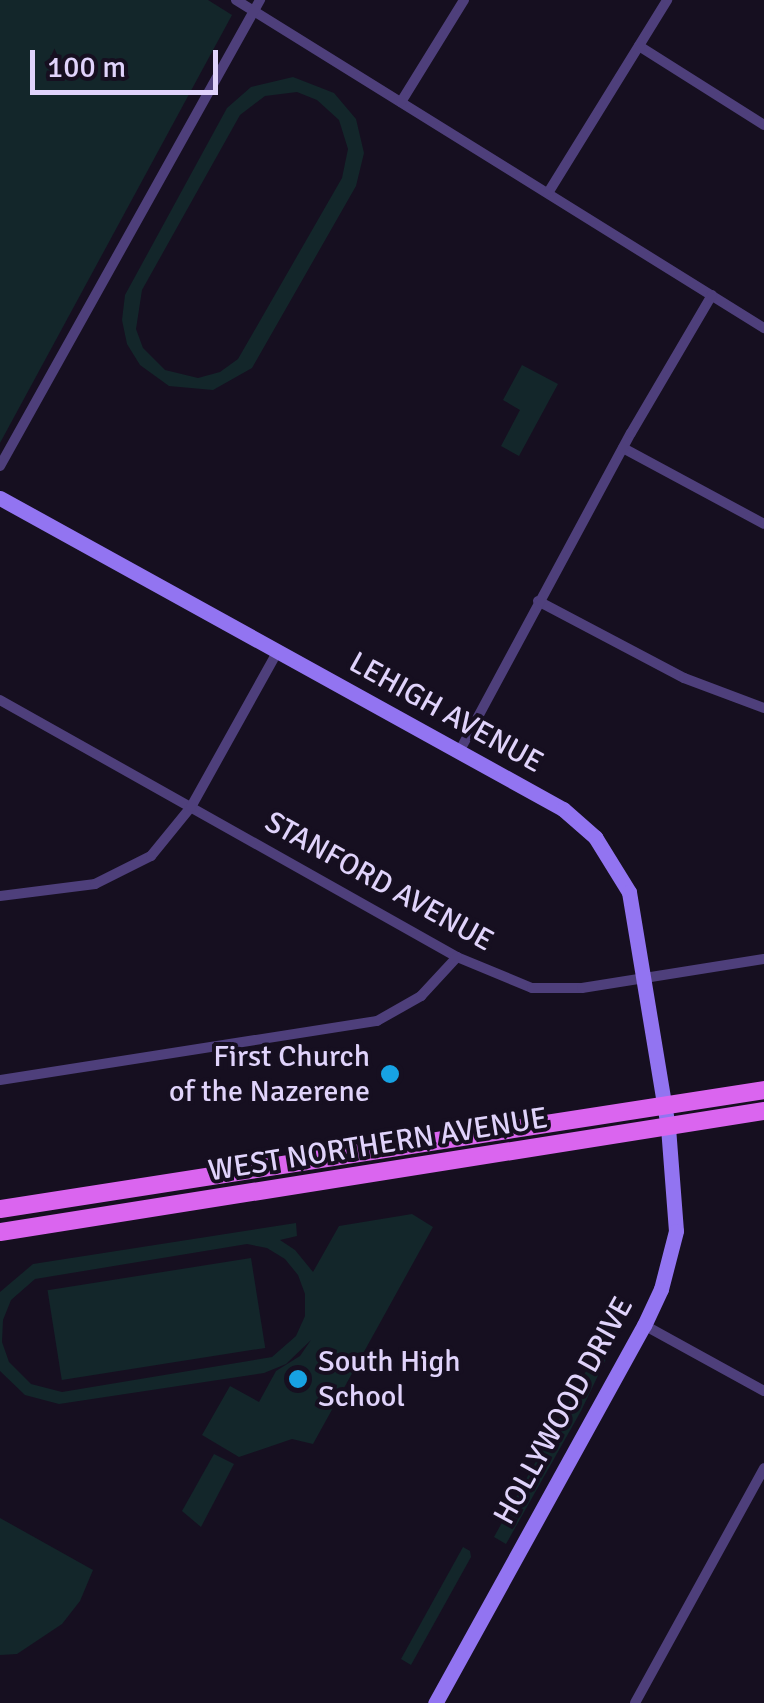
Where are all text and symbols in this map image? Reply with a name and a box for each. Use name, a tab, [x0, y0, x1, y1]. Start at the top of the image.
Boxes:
scale bar	[35, 30, 222, 92]
text: 100 m	[47, 49, 126, 86]
street label: LEHIGH AVENUE	[343, 645, 549, 781]
street label: STANFORD AVENUE	[259, 804, 499, 960]
place label: First Church of the Nazerene	[169, 1039, 370, 1110]
marker: First Church of the Nazerene	[379, 1063, 401, 1085]
street label: WEST NORTHERN AVENUE	[206, 1100, 550, 1190]
street label: HOLLYWOOD DRIVE	[487, 1291, 641, 1531]
place label: South High School	[318, 1344, 461, 1414]
marker: South High School	[287, 1368, 309, 1390]

